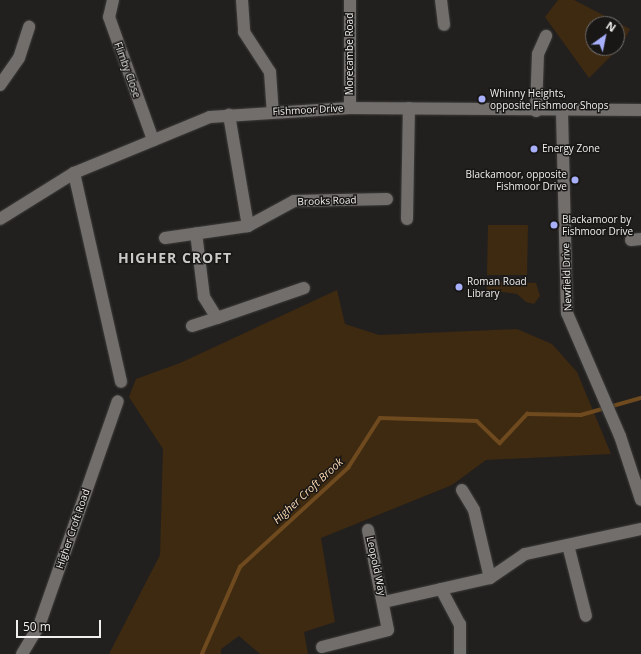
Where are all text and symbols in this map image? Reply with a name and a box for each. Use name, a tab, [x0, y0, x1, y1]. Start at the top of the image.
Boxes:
street label: Morecambe Road	[344, 13, 356, 95]
north arrow	[585, 16, 625, 56]
text: N	[603, 18, 619, 35]
street label: Flimby Close	[111, 41, 143, 99]
place label: Whinny Heights, opposite Fishmoor Shops	[490, 87, 608, 110]
marker: Whinny Heights, opposite Fishmoor Shops	[477, 94, 487, 104]
street label: Fishmoor Drive	[272, 102, 344, 118]
place label: Energy Zone	[542, 143, 600, 155]
marker: Energy Zone	[529, 144, 539, 154]
place label: Blackamoor, opposite Fishmoor Drive	[466, 168, 567, 192]
marker: Blackamoor, opposite Fishmoor Drive	[570, 175, 580, 185]
street label: Brooks Road	[297, 194, 357, 208]
place label: Blackamoor by Fishmoor Drive	[562, 213, 633, 236]
marker: Blackamoor by Fishmoor Drive	[549, 220, 559, 230]
street label: Newfield Drive	[560, 243, 574, 311]
district label: HIGHER CROFT	[118, 250, 232, 266]
place label: Roman Road Library	[467, 275, 527, 298]
marker: Roman Road Library	[454, 282, 464, 292]
water label: Higher Croft Brook	[270, 455, 346, 527]
street label: Higher Croft Road	[54, 488, 92, 570]
street label: Leopold Way	[364, 535, 388, 597]
scale bar	[18, 612, 103, 638]
text: 50 m	[23, 618, 51, 635]

